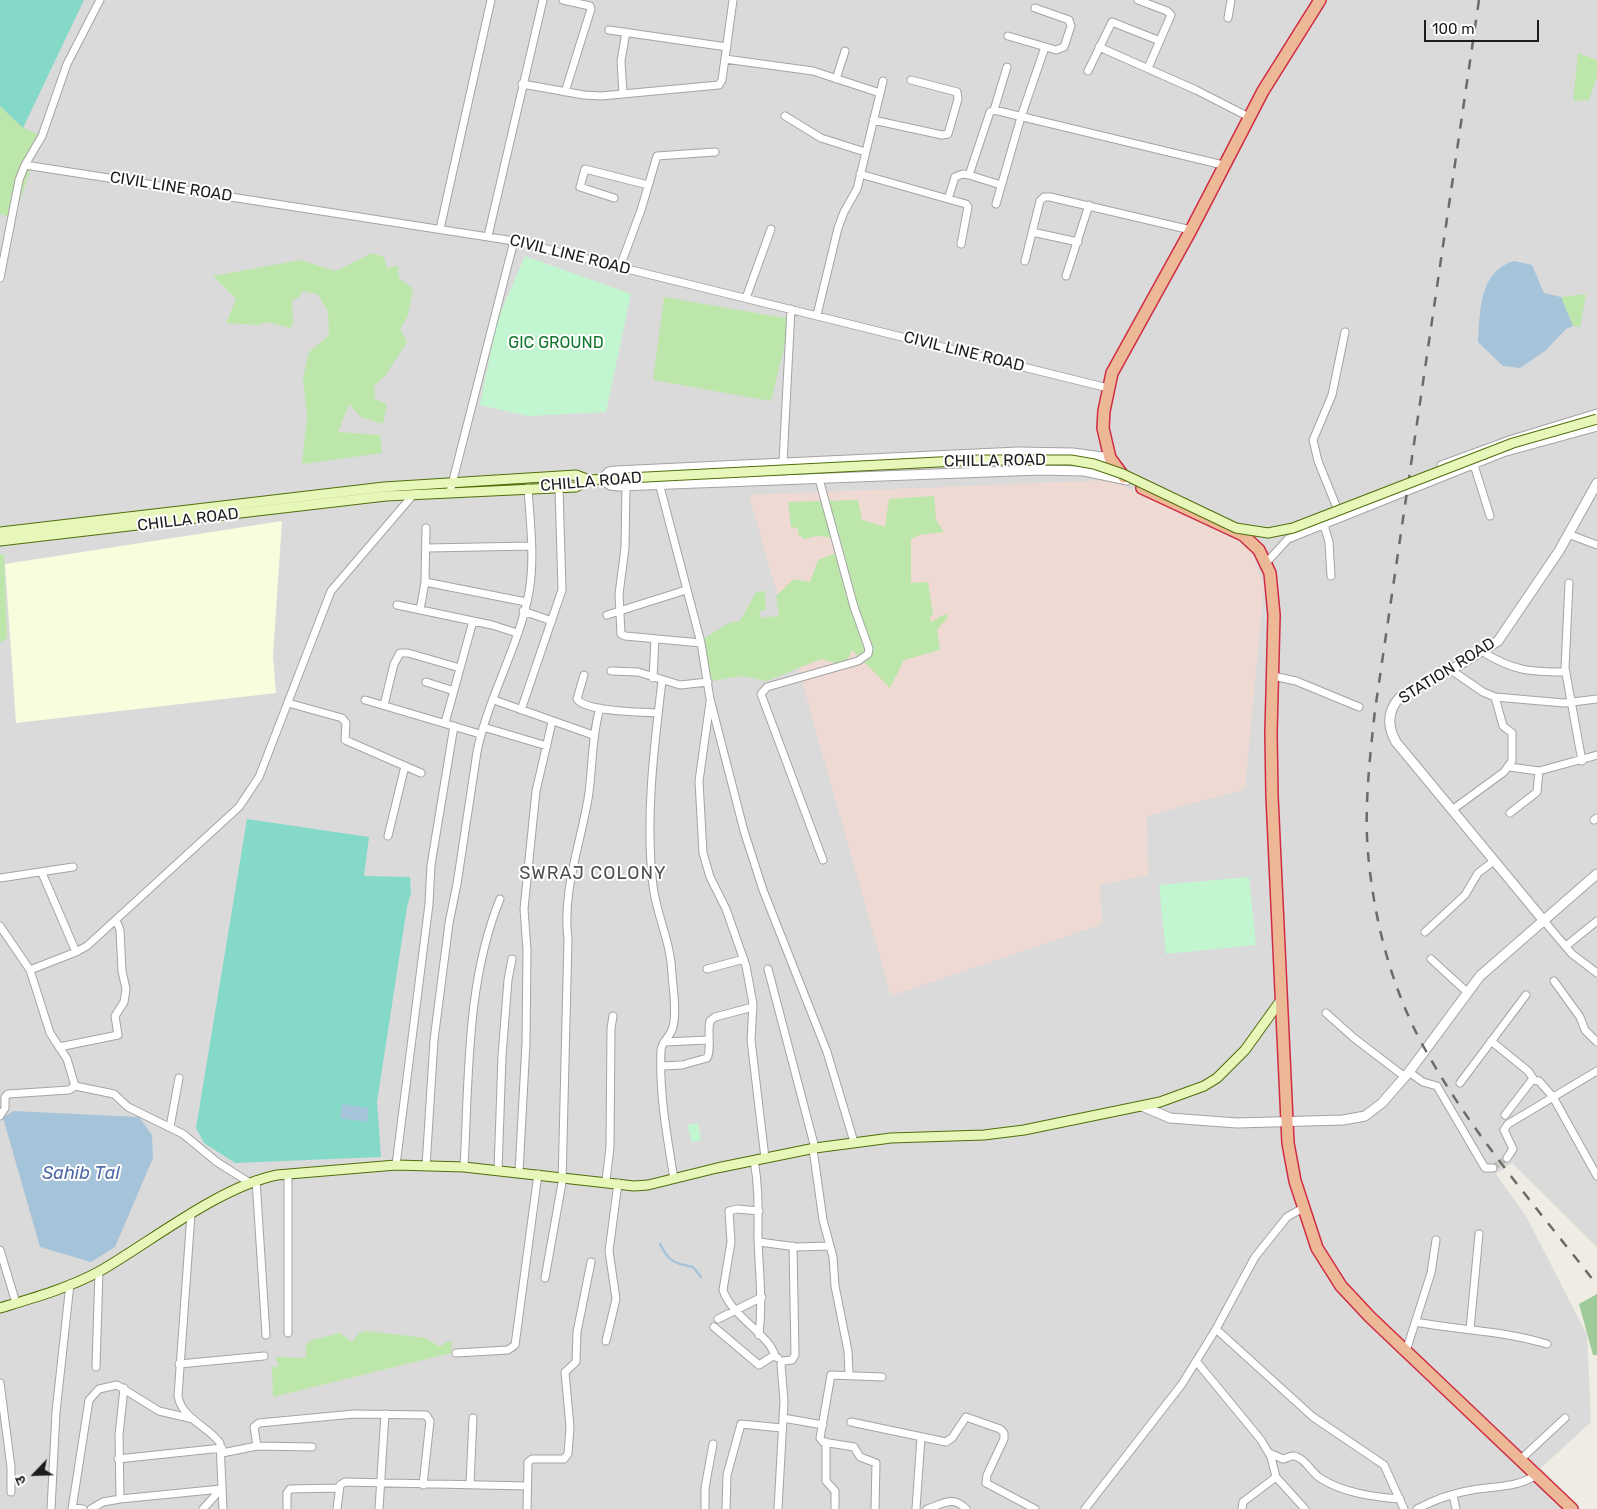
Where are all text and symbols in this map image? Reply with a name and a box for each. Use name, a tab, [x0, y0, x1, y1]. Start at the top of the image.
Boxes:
scale bar	[1427, 10, 1542, 42]
text: 100 m	[1432, 20, 1474, 38]
street label: CIVIL LINE ROAD	[108, 168, 234, 206]
street label: CIVIL LINE ROAD	[508, 231, 632, 279]
street label: CIVIL LINE ROAD	[902, 328, 1026, 376]
park label: GIC GROUND	[508, 333, 604, 353]
street label: CHILLA ROAD	[944, 451, 1046, 471]
street label: CHILLA ROAD	[539, 468, 643, 496]
street label: CHILLA ROAD	[136, 504, 240, 536]
street label: STATION ROAD	[1395, 634, 1499, 708]
district label: SWRAJ COLONY	[518, 863, 668, 885]
water label: Sahib Tal	[42, 1163, 120, 1185]
north arrow	[10, 1449, 60, 1499]
text: उ	[11, 1473, 30, 1488]

